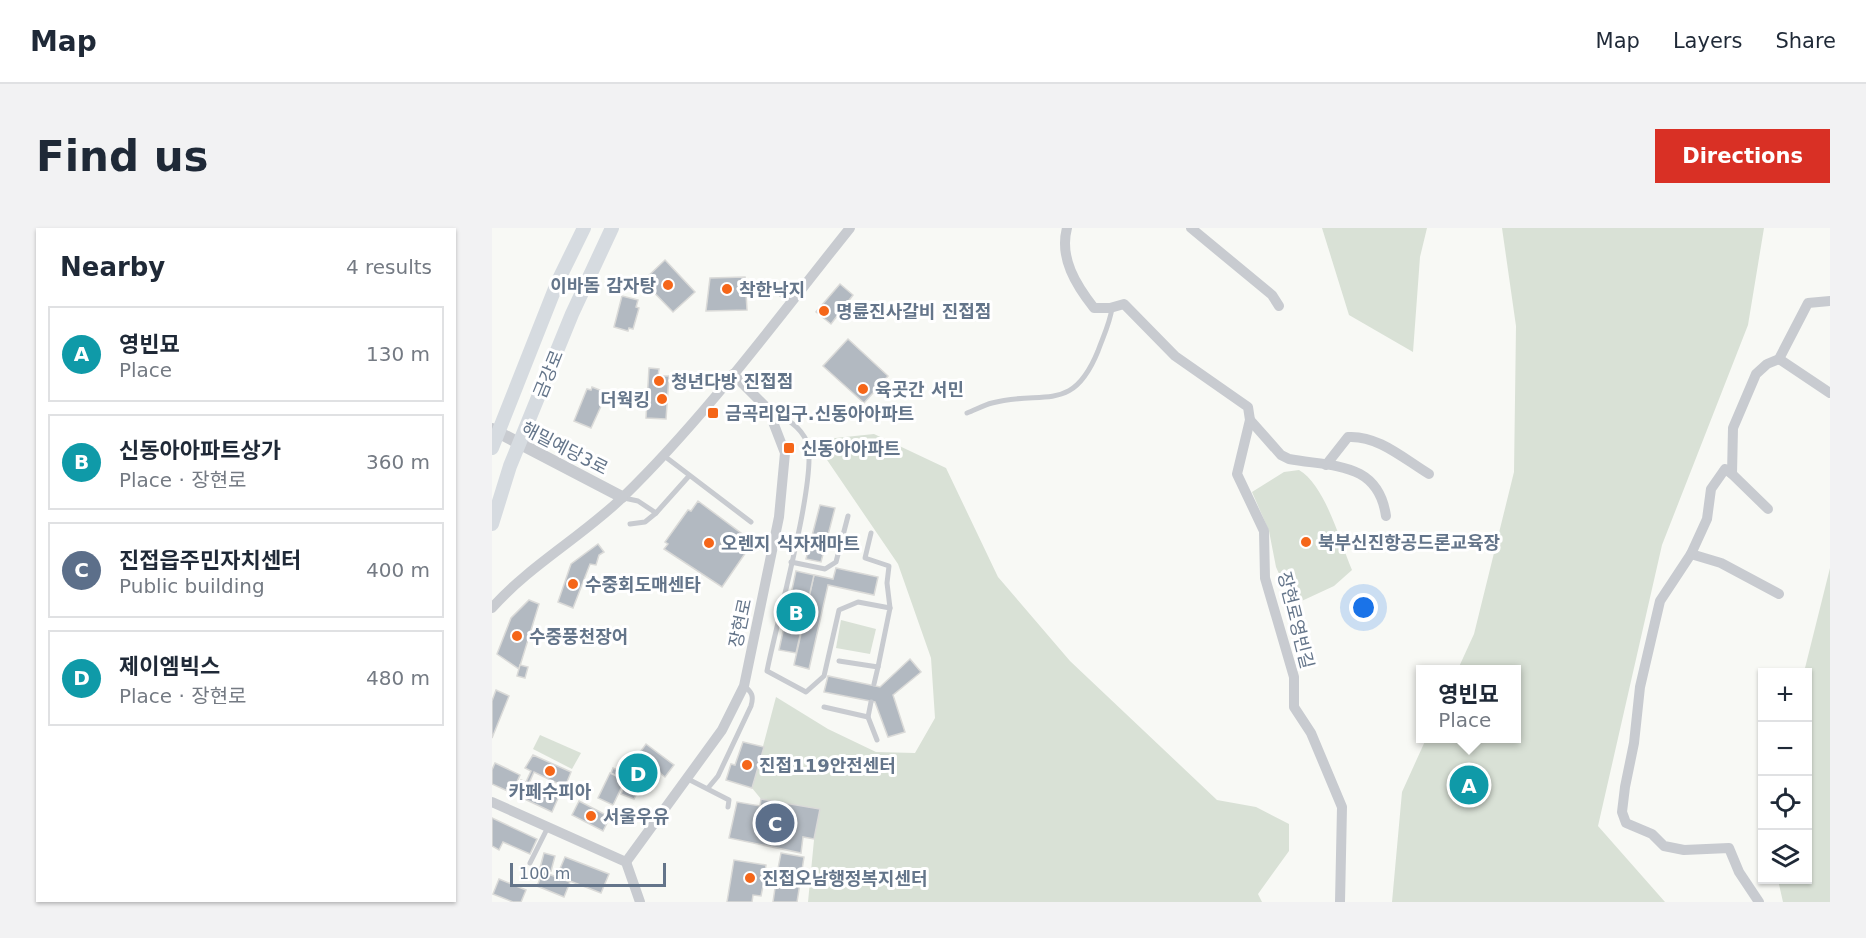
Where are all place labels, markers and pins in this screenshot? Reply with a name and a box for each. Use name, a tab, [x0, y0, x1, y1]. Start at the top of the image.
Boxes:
place label: 이바돔 감자탕	[550, 275, 656, 296]
marker: 이바돔 감자탕	[661, 278, 675, 292]
place label: 착한낙지	[739, 279, 805, 300]
marker: 착한낙지	[720, 282, 734, 296]
place label: 명륜진사갈비 진접점	[836, 301, 991, 322]
marker: 명륜진사갈비 진접점	[817, 304, 831, 318]
place label: 청년다방 진접점	[671, 371, 793, 392]
marker: 청년다방 진접점	[652, 374, 666, 388]
place label: 육곳간 서민	[875, 379, 964, 400]
marker: 육곳간 서민	[856, 382, 870, 396]
place label: 더웍킹	[600, 389, 650, 410]
marker: 더웍킹	[655, 392, 669, 406]
place label: 금곡리입구.신동아아파트	[725, 403, 914, 424]
marker: 금곡리입구.신동아아파트	[706, 406, 720, 420]
place label: 신동아아파트	[801, 438, 900, 459]
marker: 신동아아파트	[782, 441, 796, 455]
place label: 북부신진항공드론교육장	[1318, 532, 1501, 553]
place label: 오렌지 식자재마트	[721, 533, 860, 554]
marker: 북부신진항공드론교육장	[1299, 535, 1313, 549]
marker: 오렌지 식자재마트	[702, 536, 716, 550]
place label: 수중회도매센타	[585, 574, 701, 595]
marker: 수중회도매센타	[566, 577, 580, 591]
pin: B	[776, 590, 816, 634]
place label: 수중풍천장어	[529, 626, 628, 647]
marker: 수중풍천장어	[510, 629, 524, 643]
pin: D	[618, 750, 658, 796]
place label: 진접119안전센터	[759, 755, 896, 776]
marker: 진접119안전센터	[740, 758, 754, 772]
pin: A	[1450, 762, 1488, 808]
marker: 카페수피아	[543, 764, 557, 778]
place label: 카페수피아	[509, 781, 592, 802]
pin: C	[756, 800, 794, 846]
place label: 서울우유	[603, 806, 669, 827]
marker: 서울우유	[584, 809, 598, 823]
place label: 진접오남행정복지센터	[762, 868, 928, 889]
marker: 진접오남행정복지센터	[743, 871, 757, 885]

